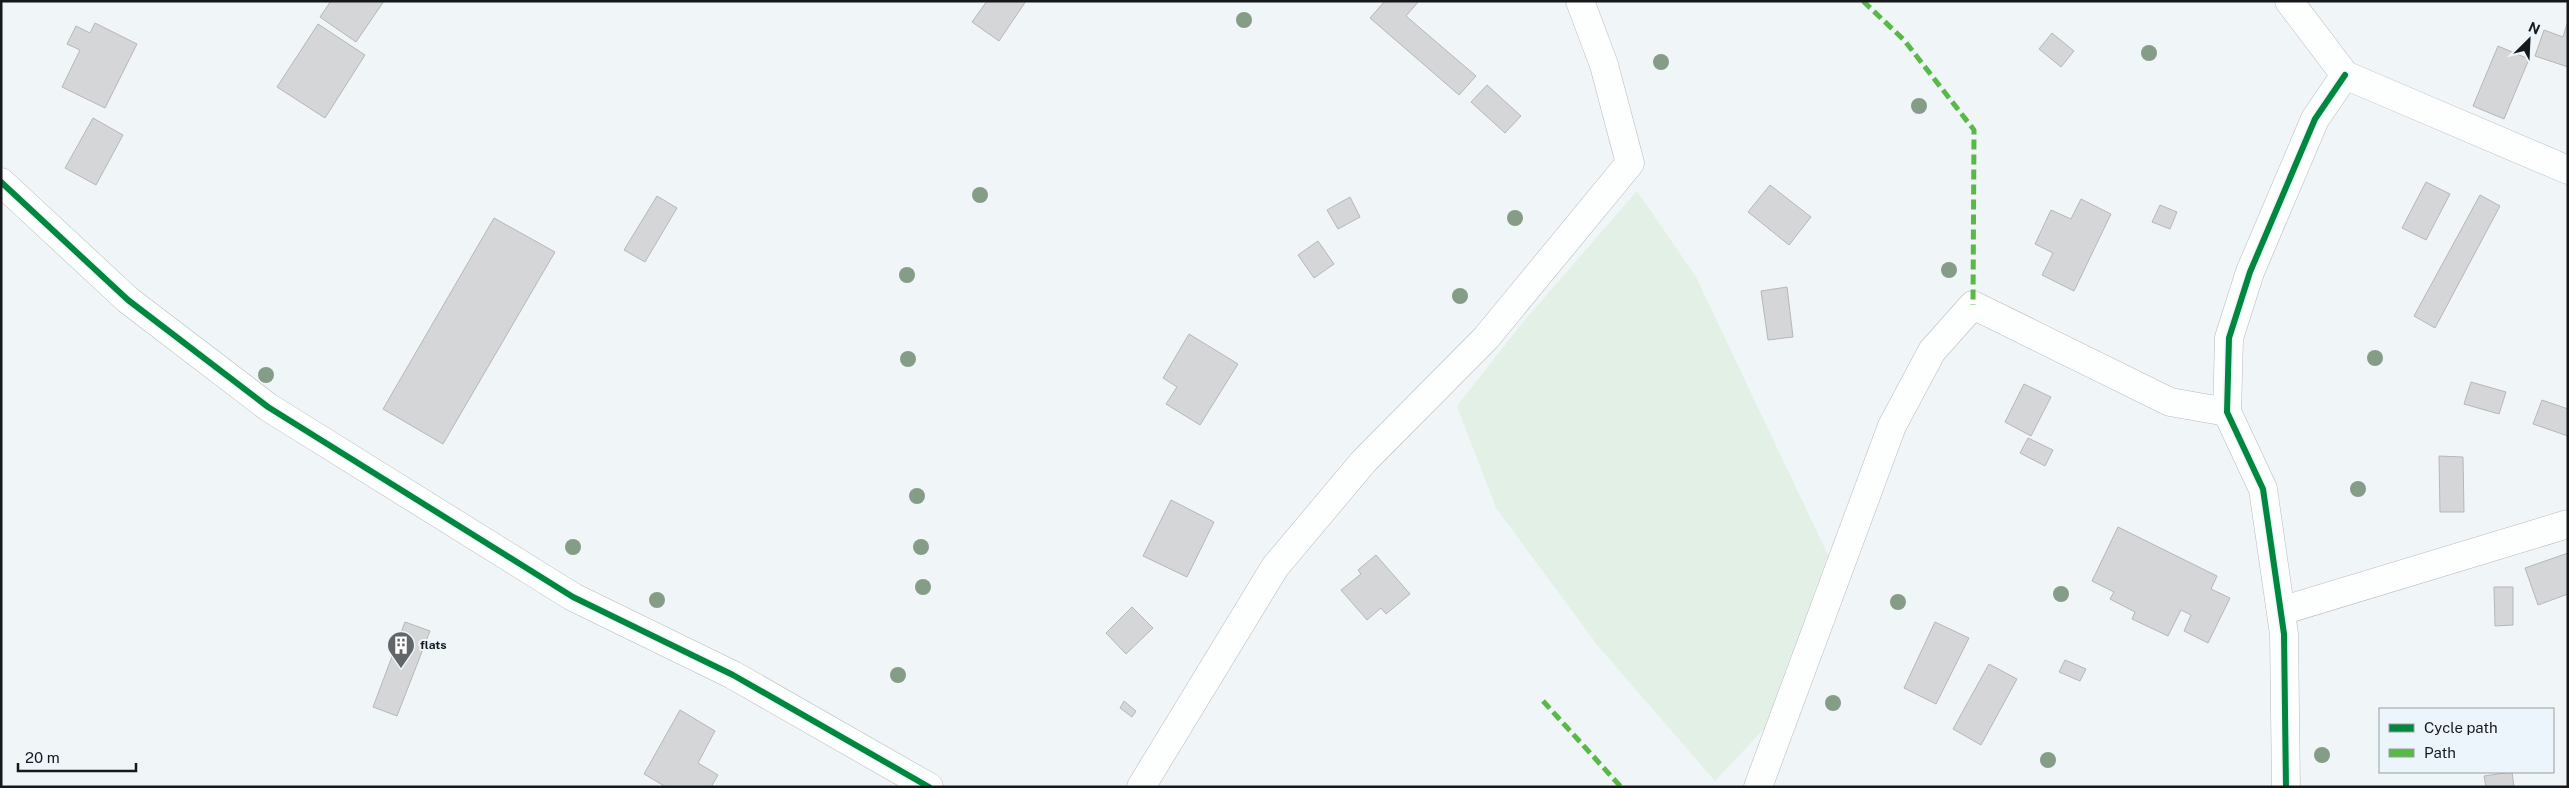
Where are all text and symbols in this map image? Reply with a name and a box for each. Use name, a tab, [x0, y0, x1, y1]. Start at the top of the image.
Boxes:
north arrow	[2504, 15, 2554, 65]
text: N	[2526, 19, 2543, 38]
building icon: flats	[386, 630, 416, 669]
place label: flats	[420, 638, 447, 652]
legend	[2379, 708, 2554, 773]
text: Cycle path	[2424, 719, 2498, 736]
scale bar	[18, 740, 135, 772]
text: Path	[2424, 744, 2456, 761]
text: 20 m	[25, 749, 60, 766]

